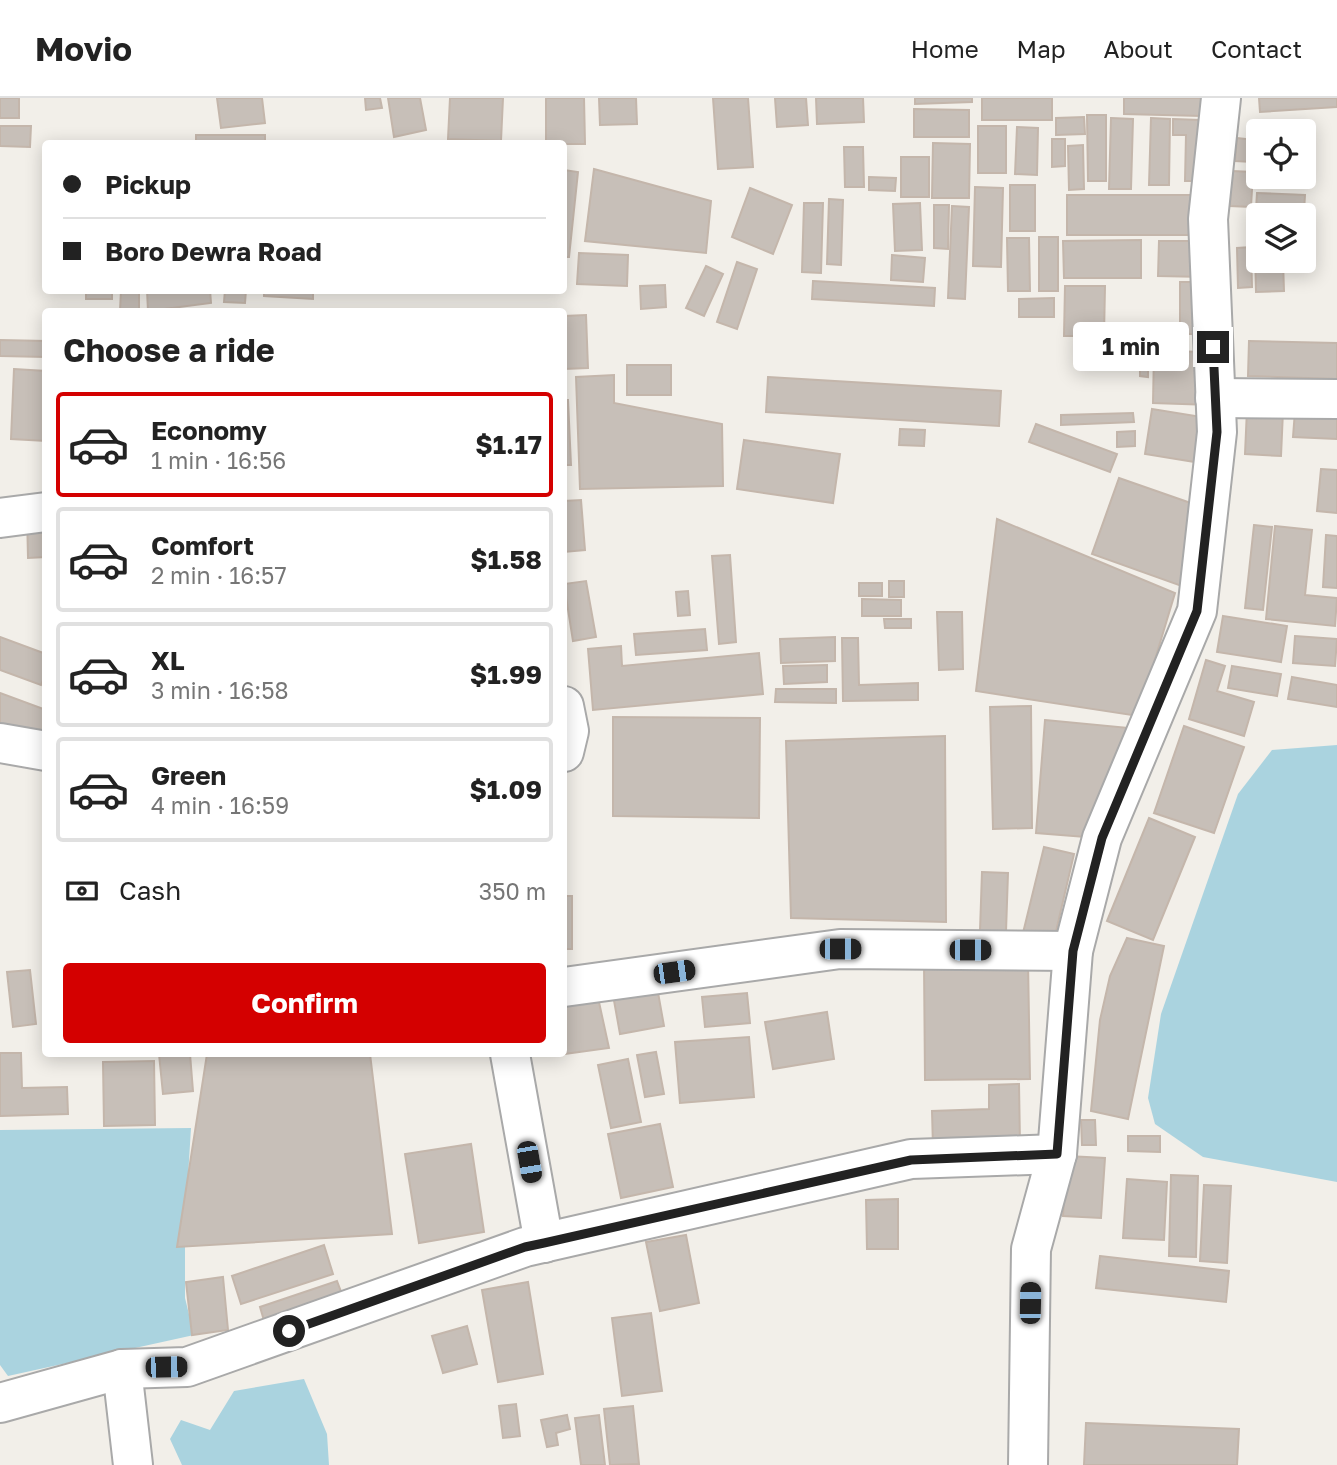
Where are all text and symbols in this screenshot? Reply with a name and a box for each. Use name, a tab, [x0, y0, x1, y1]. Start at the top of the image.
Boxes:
text: Movio	[35, 29, 132, 68]
text: Home	[911, 34, 979, 63]
text: Map	[1017, 34, 1066, 63]
text: About	[1104, 34, 1173, 63]
text: Contact	[1211, 34, 1302, 63]
map controls	[1246, 119, 1316, 273]
button: locate	[1246, 119, 1316, 189]
text: Pickup	[105, 169, 191, 200]
button: layers	[1246, 203, 1316, 273]
text: Boro Dewra Road	[105, 236, 322, 267]
callout: 1 min	[1073, 322, 1188, 372]
text: Choose a ride	[63, 331, 275, 369]
route end	[1197, 331, 1229, 363]
text: 1 min	[1102, 332, 1160, 360]
icon: car	[67, 413, 130, 476]
text: Economy	[151, 415, 267, 446]
text: $1.17	[475, 429, 542, 460]
text: 1 min · 16:56	[151, 446, 286, 474]
icon: car	[67, 528, 130, 591]
text: Comfort	[151, 530, 254, 561]
text: $1.58	[470, 544, 542, 575]
text: 2 min · 16:57	[151, 561, 287, 589]
icon: car	[67, 643, 130, 706]
text: XL	[151, 645, 185, 676]
text: $1.99	[470, 659, 542, 690]
text: 3 min · 16:58	[151, 676, 289, 704]
icon: car	[67, 758, 130, 821]
text: Green	[151, 760, 226, 791]
text: $1.09	[469, 774, 542, 805]
text: 4 min · 16:59	[151, 791, 289, 819]
icon: cash	[63, 872, 101, 910]
text: Cash	[119, 875, 181, 906]
text: 350 m	[479, 877, 546, 905]
car	[820, 939, 862, 960]
car	[950, 940, 992, 961]
car	[652, 959, 697, 985]
button: Confirm	[63, 963, 546, 1043]
car	[516, 1139, 543, 1185]
car	[1020, 1282, 1041, 1324]
route start	[273, 1315, 305, 1347]
car	[145, 1356, 188, 1378]

